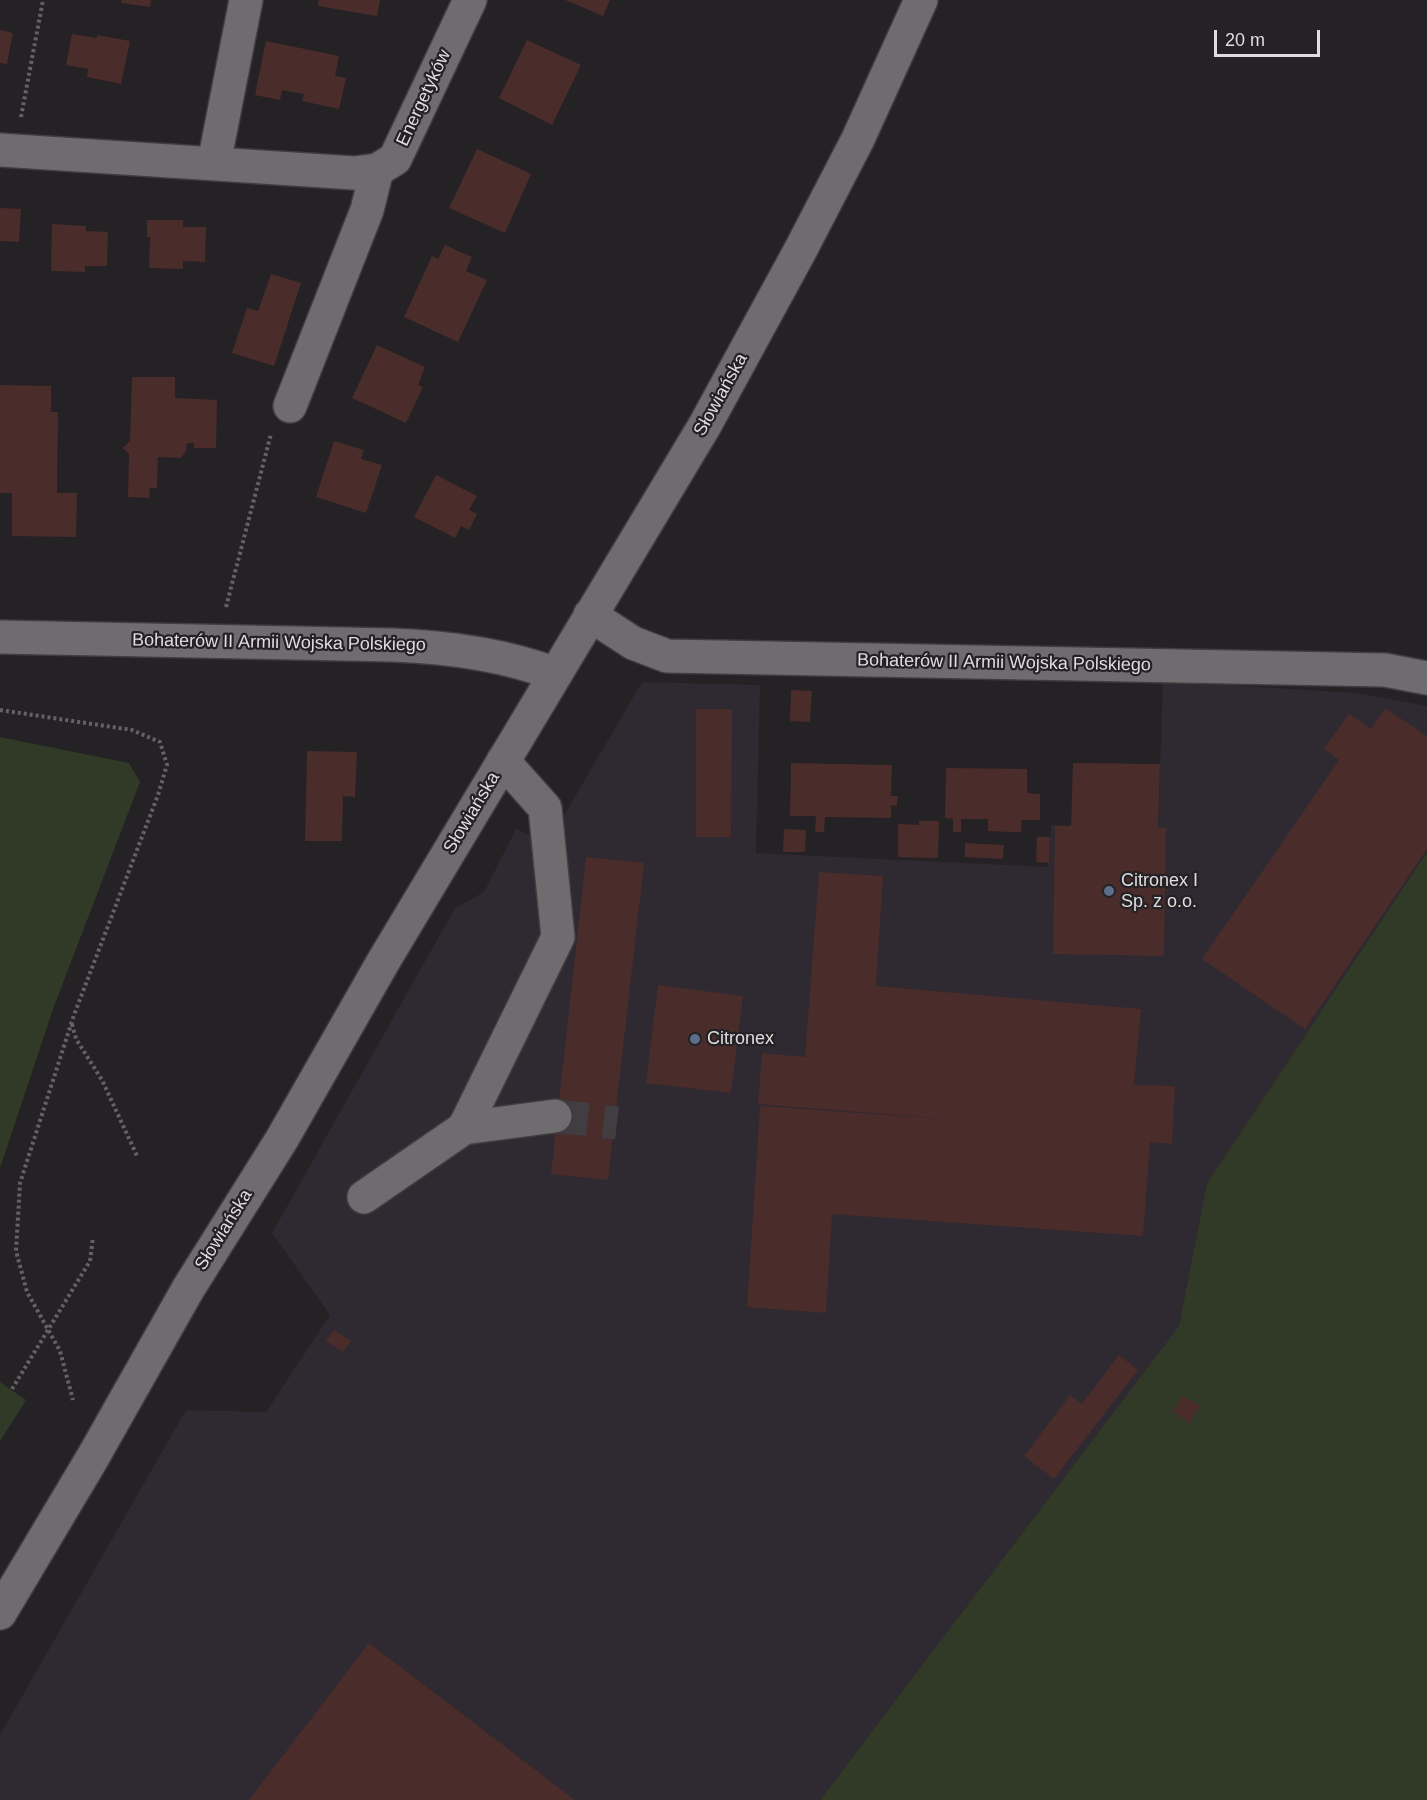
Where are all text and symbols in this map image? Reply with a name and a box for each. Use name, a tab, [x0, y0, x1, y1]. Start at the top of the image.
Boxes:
scale bar	[1217, 18, 1324, 56]
text: 20 m	[1225, 30, 1265, 50]
street label: Energetyków	[392, 46, 456, 150]
street label: Słowiańska	[689, 350, 753, 440]
street label: Bohaterów II Armii Wojska Polskiego	[132, 630, 426, 656]
street label: Bohaterów II Armii Wojska Polskiego	[857, 650, 1151, 676]
street label: Słowiańska	[439, 768, 505, 858]
place label: Citronex I Sp. z o.o.	[1121, 870, 1198, 912]
marker: Citronex I Sp. z o.o.	[1102, 884, 1116, 898]
place label: Citronex	[707, 1028, 774, 1050]
marker: Citronex	[688, 1032, 702, 1046]
street label: Słowiańska	[191, 1186, 257, 1274]

